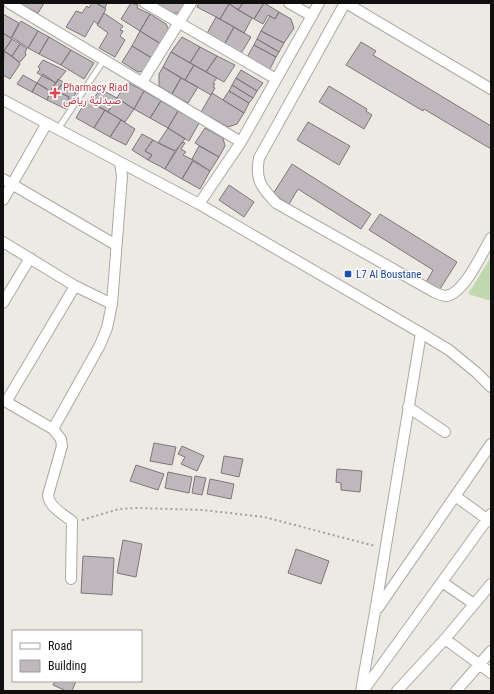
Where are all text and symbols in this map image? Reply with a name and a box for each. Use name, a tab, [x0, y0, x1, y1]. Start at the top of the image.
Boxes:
place label: Pharmacy Riad صيدلية رياض	[63, 81, 128, 107]
marker: Pharmacy Riad صيدلية رياض	[50, 88, 60, 98]
place label: L7 Al Boustane	[356, 268, 421, 281]
marker: L7 Al Boustane	[343, 269, 353, 279]
legend	[12, 630, 142, 682]
text: Road	[48, 639, 72, 653]
text: Building	[48, 659, 86, 673]

